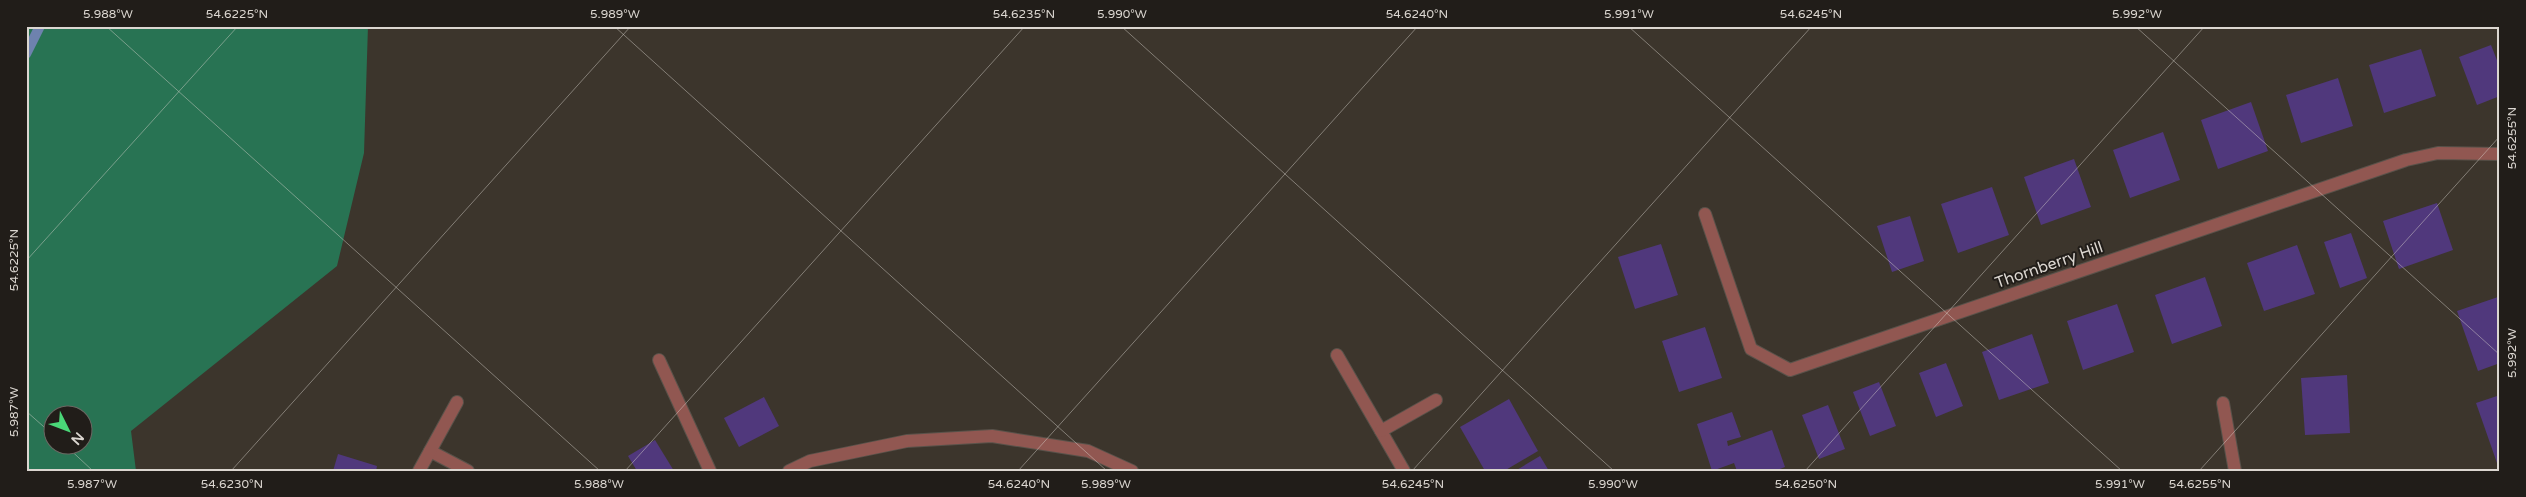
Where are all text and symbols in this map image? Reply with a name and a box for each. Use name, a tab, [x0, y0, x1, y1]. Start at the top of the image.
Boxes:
text: 5.988°W	[83, 7, 133, 21]
text: 54.6225°N	[206, 7, 268, 21]
text: 5.989°W	[590, 7, 640, 21]
text: 54.6235°N	[993, 7, 1055, 21]
text: 5.990°W	[1097, 7, 1147, 21]
text: 54.6240°N	[1386, 7, 1448, 21]
text: 5.991°W	[1604, 7, 1654, 21]
text: 54.6245°N	[1780, 7, 1842, 21]
text: 5.992°W	[2112, 7, 2162, 21]
text: 54.6255°N	[2505, 107, 2519, 169]
text: 54.6225°N	[7, 229, 21, 291]
street label: Thornberry Hill	[1992, 237, 2106, 293]
text: 5.992°W	[2505, 328, 2519, 378]
text: 5.987°W	[7, 387, 21, 437]
north arrow	[42, 404, 92, 454]
text: N	[67, 428, 87, 448]
text: 5.987°W	[67, 477, 117, 491]
text: 54.6230°N	[201, 477, 263, 491]
text: 5.988°W	[574, 477, 624, 491]
text: 54.6240°N	[988, 477, 1050, 491]
text: 5.989°W	[1081, 477, 1131, 491]
text: 54.6245°N	[1382, 477, 1444, 491]
text: 5.990°W	[1588, 477, 1638, 491]
text: 54.6250°N	[1775, 477, 1837, 491]
text: 5.991°W	[2095, 477, 2145, 491]
text: 54.6255°N	[2169, 477, 2231, 491]

